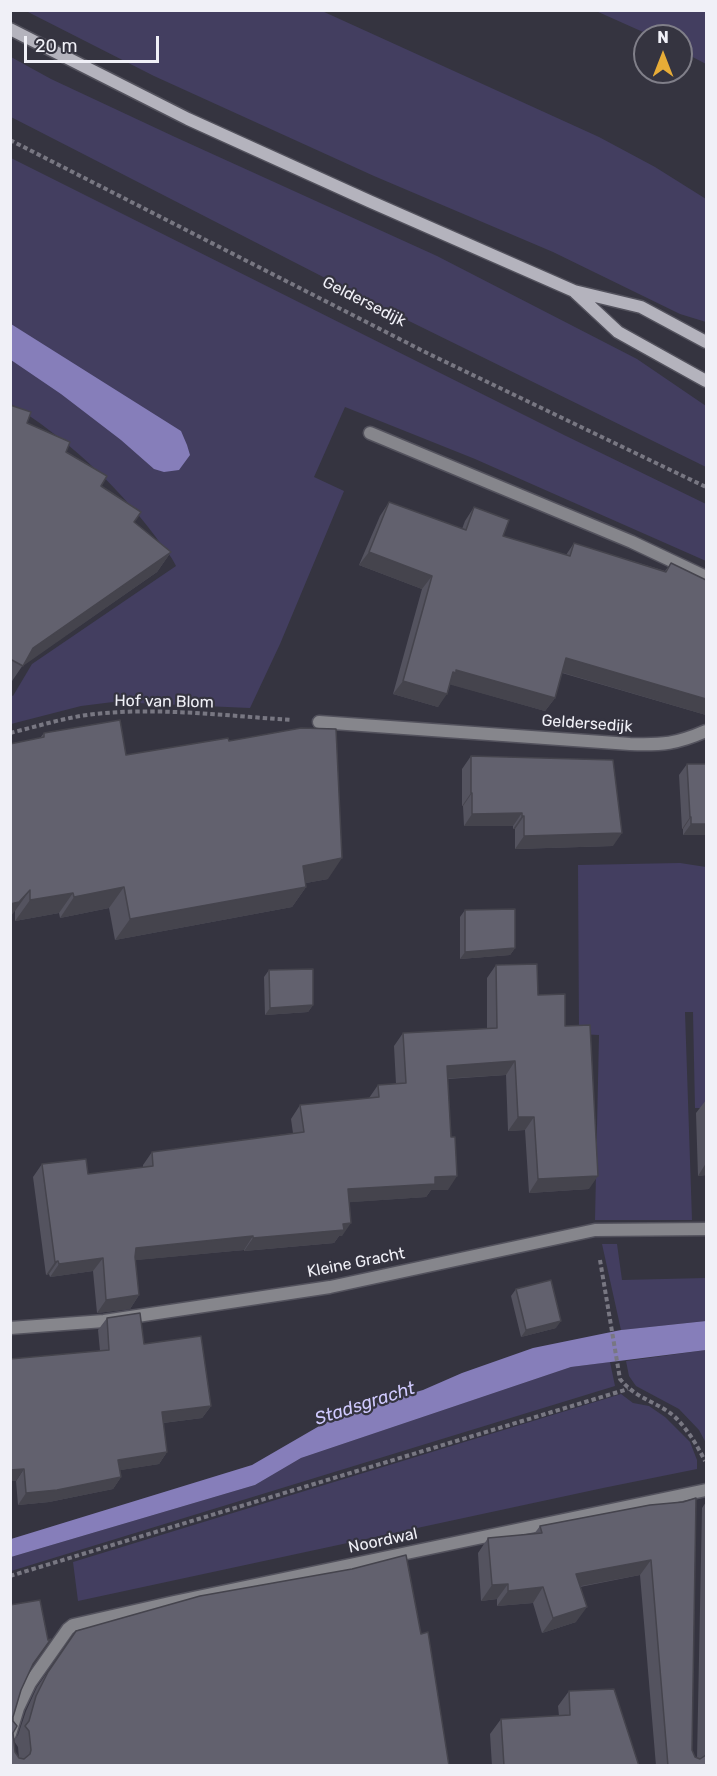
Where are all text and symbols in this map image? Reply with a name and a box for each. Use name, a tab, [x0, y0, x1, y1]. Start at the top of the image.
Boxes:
scale bar	[27, 24, 162, 62]
north arrow	[633, 24, 693, 84]
text: N	[657, 28, 669, 47]
text: 20 m	[35, 35, 77, 57]
street label: Geldersedijk	[319, 273, 409, 331]
street label: Hof van Blom	[114, 692, 214, 712]
street label: Geldersedijk	[541, 711, 633, 737]
street label: Kleine Gracht	[305, 1244, 407, 1282]
water label: Stadsgracht	[312, 1378, 418, 1430]
street label: Noordwal	[347, 1524, 419, 1558]

